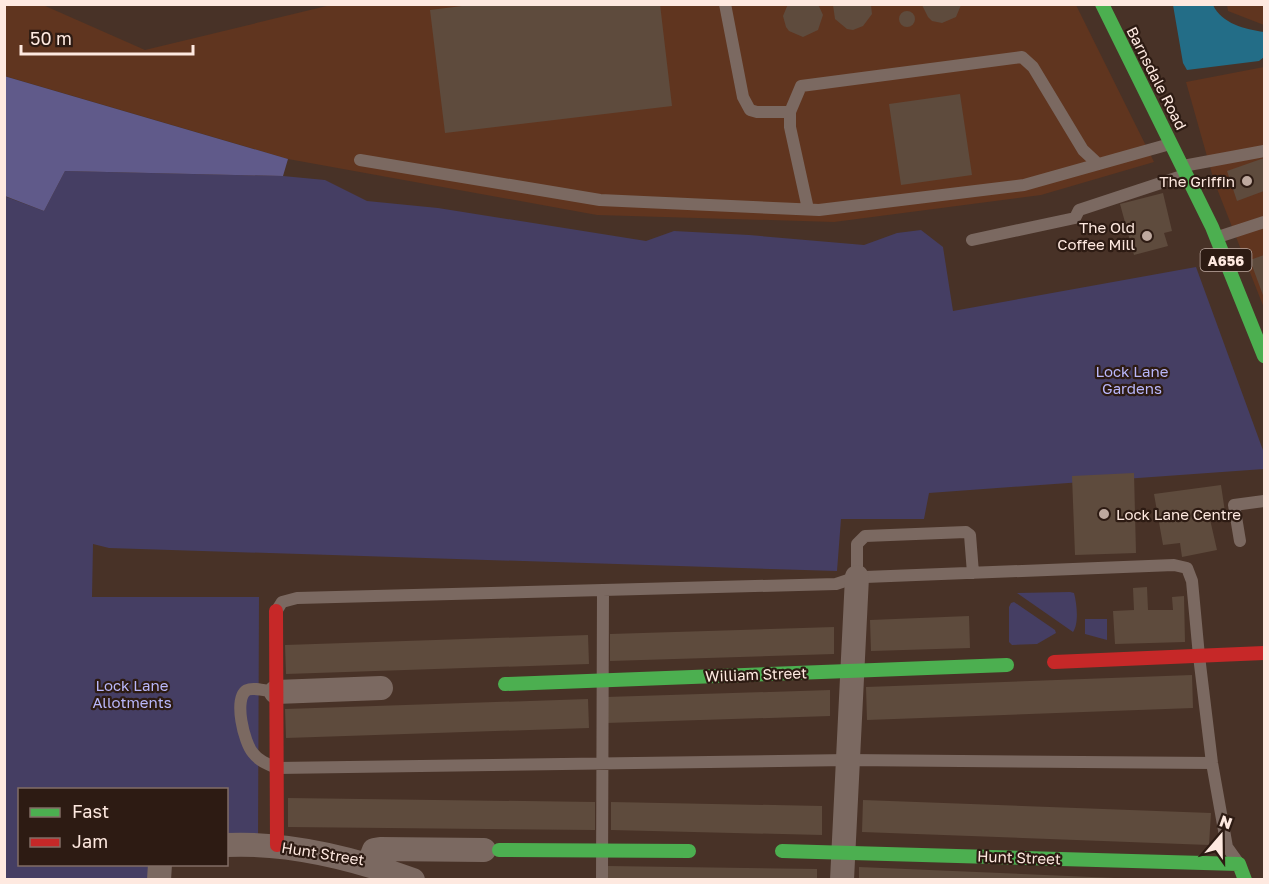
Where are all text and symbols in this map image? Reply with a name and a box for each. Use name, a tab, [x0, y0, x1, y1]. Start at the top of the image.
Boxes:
scale bar	[21, 18, 194, 56]
street label: Barnsdale Road	[1123, 24, 1191, 132]
text: 50 m	[30, 27, 72, 49]
place label: The Griffin	[1159, 172, 1235, 190]
marker: The Griffin	[1240, 174, 1254, 188]
place label: The Old Coffee Mill	[1057, 218, 1135, 253]
marker: The Old Coffee Mill	[1140, 229, 1154, 243]
road number: A656	[1200, 249, 1252, 271]
park label: Lock Lane Gardens	[1096, 362, 1169, 397]
place label: Lock Lane Centre	[1116, 505, 1241, 523]
marker: Lock Lane Centre	[1097, 507, 1111, 521]
street label: William Street	[705, 663, 807, 685]
park label: Lock Lane Allotments	[92, 676, 172, 711]
legend	[18, 788, 228, 866]
text: Fast	[72, 800, 109, 822]
north arrow	[1191, 806, 1251, 866]
text: N	[1217, 810, 1235, 833]
text: Jam	[72, 830, 108, 852]
street label: Hunt Street	[280, 838, 366, 868]
street label: Hunt Street	[977, 847, 1061, 867]

